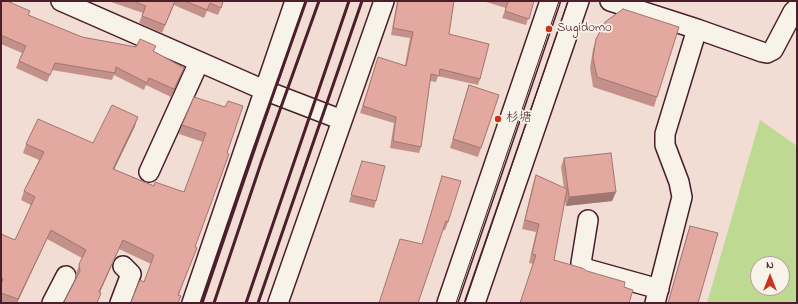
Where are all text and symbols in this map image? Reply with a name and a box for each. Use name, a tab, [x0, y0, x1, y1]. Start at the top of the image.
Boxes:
place label: Sugidomo	[557, 21, 612, 37]
marker: Sugidomo	[544, 24, 554, 34]
place label: 杉塘	[506, 111, 532, 127]
marker: 杉塘	[493, 114, 503, 124]
north arrow	[750, 256, 790, 296]
text: N	[766, 257, 774, 273]

